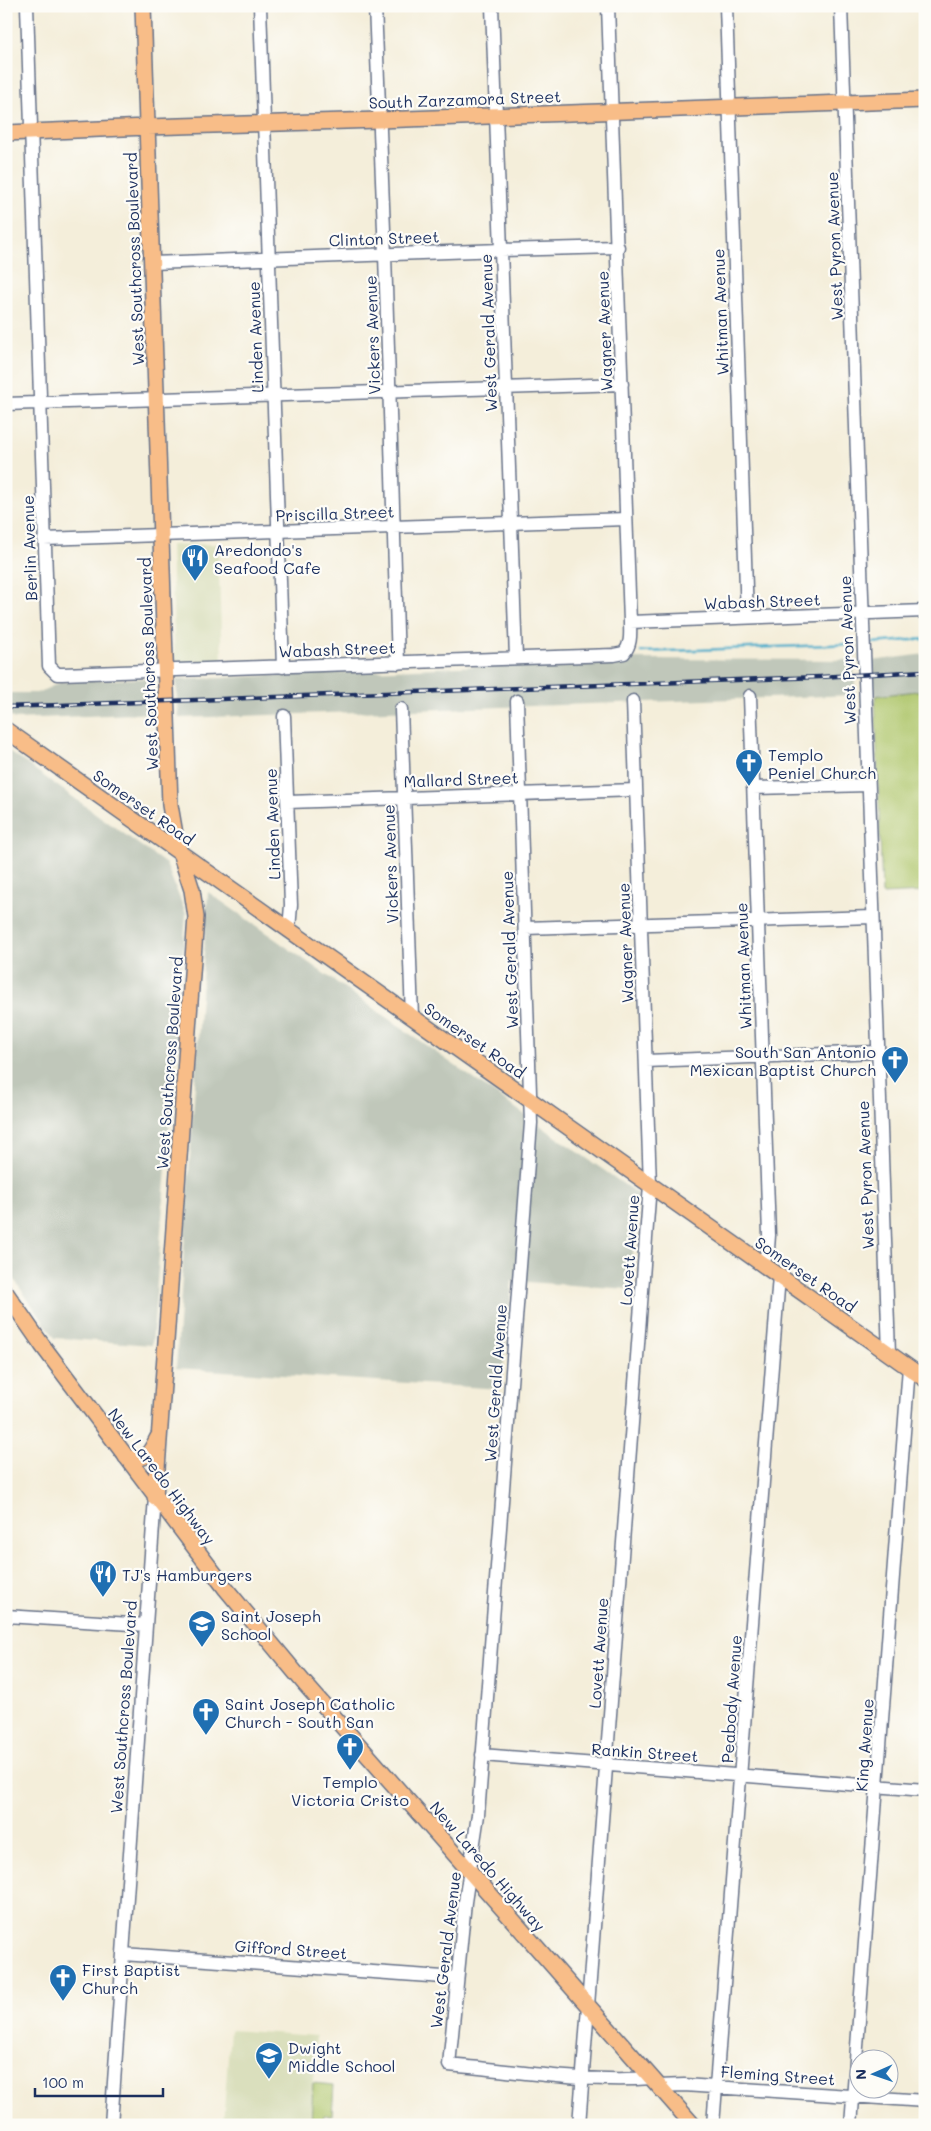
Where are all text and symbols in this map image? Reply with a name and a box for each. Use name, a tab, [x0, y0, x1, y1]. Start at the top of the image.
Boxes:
street label: South Zarzamora Street	[369, 85, 561, 113]
street label: West Southcross Boulevard	[120, 152, 148, 366]
street label: West Pyron Avenue	[821, 171, 847, 321]
street label: Clinton Street	[328, 226, 440, 250]
street label: Whitman Avenue	[707, 248, 733, 376]
street label: West Gerald Avenue	[475, 254, 501, 412]
street label: Wagner Avenue	[591, 270, 617, 392]
street label: Vickers Avenue	[359, 275, 385, 395]
street label: Linden Avenue	[243, 281, 267, 393]
street label: Berlin Avenue	[17, 495, 41, 601]
street label: Priscilla Street	[275, 500, 395, 526]
place label: Aredondo's Seafood Cafe	[214, 539, 321, 578]
restaurant icon: Aredondo's Seafood Cafe	[180, 543, 210, 582]
street label: West Southcross Boulevard	[134, 557, 162, 771]
street label: West Pyron Avenue	[834, 575, 860, 725]
street label: Wabash Street	[703, 588, 821, 614]
street label: Wabash Street	[278, 636, 396, 662]
place label: Templo Peniel Church	[768, 744, 876, 783]
church icon: Templo Peniel Church	[734, 748, 764, 787]
street label: Somerset Road	[89, 764, 199, 850]
street label: Mallard Street	[403, 767, 519, 791]
street label: Linden Avenue	[260, 768, 284, 880]
street label: Vickers Avenue	[377, 804, 403, 924]
street label: West Gerald Avenue	[496, 871, 522, 1029]
street label: Wagner Avenue	[612, 882, 638, 1004]
street label: Whitman Avenue	[730, 902, 756, 1030]
street label: West Southcross Boulevard	[151, 956, 187, 1170]
street label: Somerset Road	[420, 997, 530, 1083]
place label: South San Antonio Mexican Baptist Church	[690, 1041, 876, 1080]
church icon: South San Antonio Mexican Baptist Church	[880, 1045, 910, 1084]
street label: West Pyron Avenue	[852, 1100, 878, 1250]
street label: Lovett Avenue	[615, 1194, 643, 1306]
street label: Somerset Road	[751, 1231, 861, 1317]
street label: West Gerald Avenue	[479, 1303, 511, 1463]
street label: New Laredo Highway	[104, 1404, 220, 1548]
restaurant icon: TJ's Hamburgers	[88, 1559, 118, 1598]
place label: TJ's Hamburgers	[122, 1564, 252, 1585]
street label: Lovett Avenue	[584, 1597, 612, 1709]
street label: West Southcross Boulevard	[105, 1600, 141, 1814]
place label: Saint Joseph School	[221, 1605, 321, 1644]
school or university icon: Saint Joseph School	[187, 1609, 217, 1648]
street label: Peabody Avenue	[716, 1634, 746, 1764]
place label: Saint Joseph Catholic Church - South San	[225, 1693, 395, 1732]
church icon: Saint Joseph Catholic Church - South San	[191, 1697, 221, 1736]
street label: King Avenue	[850, 1698, 878, 1792]
church icon: Templo Victoria Cristo	[335, 1732, 365, 1771]
street label: Rankin Street	[591, 1738, 699, 1766]
place label: Templo Victoria Cristo	[291, 1771, 409, 1810]
street label: New Laredo Highway	[426, 1797, 550, 1935]
street label: West Gerald Avenue	[425, 1870, 465, 2030]
street label: Gifford Street	[234, 1935, 348, 1963]
place label: First Baptist Church	[82, 1959, 180, 1998]
church icon: First Baptist Church	[48, 1963, 78, 2002]
place label: Dwight Middle School	[288, 2037, 395, 2076]
school or university icon: Dwight Middle School	[254, 2041, 284, 2080]
north arrow	[848, 2048, 898, 2098]
street label: Fleming Street	[720, 2061, 836, 2089]
scale bar	[35, 2066, 162, 2098]
text: N	[851, 2069, 870, 2080]
text: 100 m	[42, 2072, 84, 2092]

